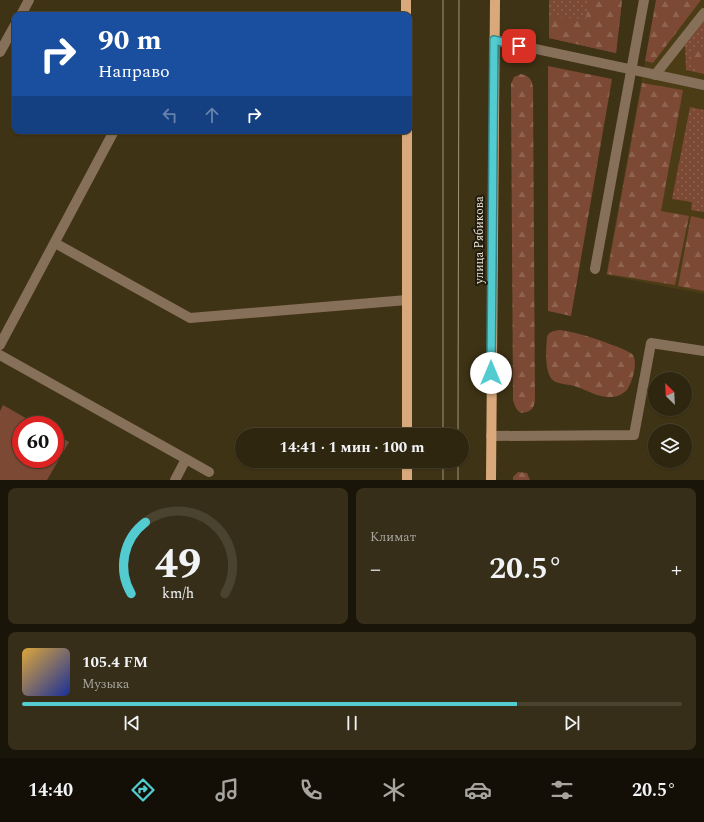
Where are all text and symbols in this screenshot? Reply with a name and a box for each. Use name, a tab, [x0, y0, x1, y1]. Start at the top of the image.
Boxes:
text: 90 m	[98, 19, 162, 62]
icon: right	[32, 28, 84, 80]
pin	[502, 29, 536, 63]
icon: arrive	[508, 35, 530, 57]
text: Направо	[98, 58, 170, 85]
icon: left	[159, 104, 181, 126]
icon: ahead	[201, 104, 223, 126]
icon: right	[243, 104, 265, 126]
street label: улица Рябикова	[470, 196, 489, 285]
position arrow	[470, 352, 512, 394]
north arrow	[648, 372, 692, 416]
map controls	[648, 372, 692, 468]
speed limit sign: 60	[12, 416, 64, 468]
button: layers	[648, 424, 692, 468]
text: 14:41 · 1 мин · 100 m	[280, 436, 424, 459]
text: Климат	[370, 527, 416, 547]
text: 49	[155, 533, 201, 596]
text: 20.5°	[489, 546, 563, 592]
text: −	[370, 553, 381, 586]
text: +	[671, 553, 682, 586]
text: km/h	[162, 583, 194, 605]
text: 105.4 FM	[82, 651, 148, 674]
text: Музыка	[82, 674, 129, 694]
icon: previous	[121, 712, 143, 734]
icon: pause	[341, 712, 363, 734]
icon: next	[561, 712, 583, 734]
icon: directions	[129, 776, 157, 804]
icon: music	[213, 776, 241, 804]
icon: phone	[297, 776, 325, 804]
icon: climate	[380, 776, 408, 804]
icon: car	[464, 776, 492, 804]
icon: filters	[548, 776, 576, 804]
text: 14:40	[28, 777, 73, 804]
text: 20.5°	[632, 777, 676, 804]

